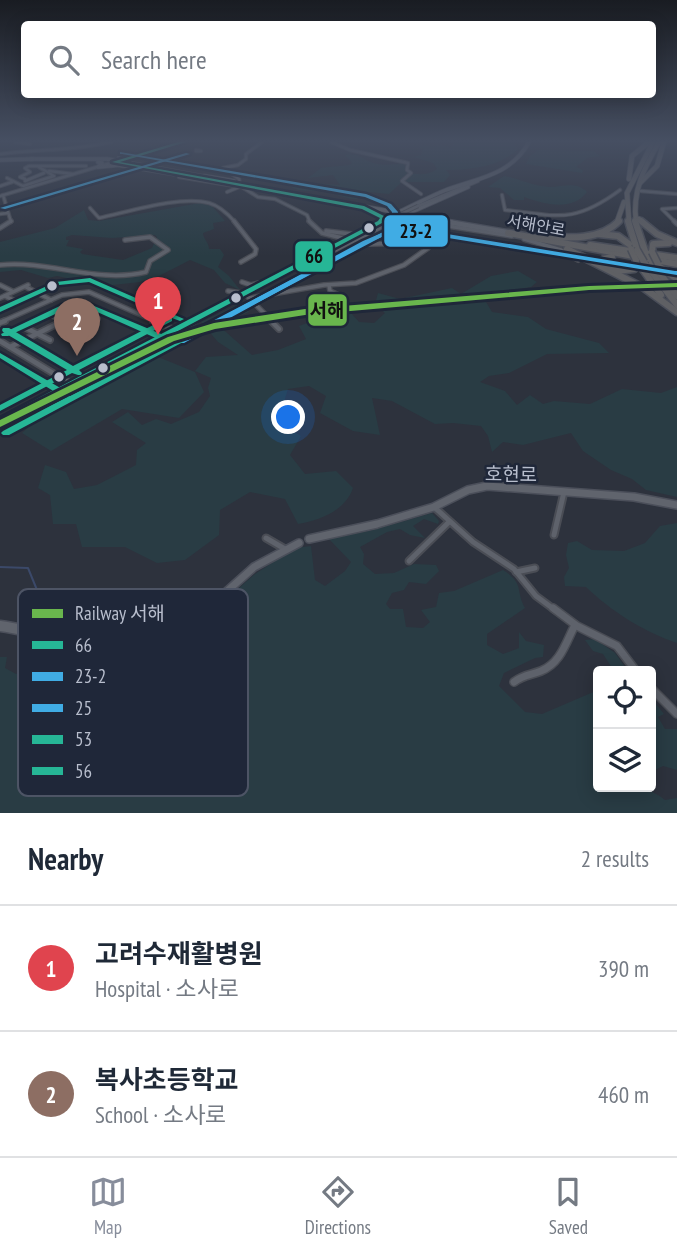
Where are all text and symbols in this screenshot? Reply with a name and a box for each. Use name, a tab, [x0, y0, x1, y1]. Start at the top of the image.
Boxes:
search box	[21, 21, 656, 98]
icon: search	[45, 41, 83, 79]
text: Search here	[101, 43, 207, 76]
street label: 서해안로	[505, 210, 567, 240]
line badge: 23-2	[383, 214, 449, 248]
text: 23-2	[400, 219, 432, 243]
unlabelled marker	[362, 221, 376, 235]
line badge: 66	[294, 240, 334, 273]
text: 66	[305, 244, 323, 268]
pin: 1	[135, 277, 181, 335]
unlabelled marker	[45, 279, 59, 293]
unlabelled marker	[229, 291, 243, 305]
line badge: 서해	[307, 293, 348, 327]
pin: 2	[54, 298, 100, 356]
text: 서해	[310, 298, 344, 322]
unlabelled marker	[96, 361, 110, 375]
unlabelled marker	[52, 370, 66, 384]
your location	[271, 400, 305, 434]
street label: 호현로	[485, 462, 537, 486]
legend	[18, 589, 248, 796]
text: Railway 서해	[75, 601, 165, 625]
text: 66	[75, 633, 92, 657]
text: 23-2	[75, 664, 106, 688]
map controls	[593, 666, 656, 792]
button: locate	[593, 666, 656, 729]
text: 25	[75, 696, 92, 720]
text: 53	[75, 727, 92, 751]
button: layers	[593, 729, 656, 792]
text: 56	[75, 759, 92, 783]
text: Nearby	[28, 839, 103, 878]
text: 2 results	[581, 844, 649, 873]
text: 고려수재활병원	[95, 937, 262, 970]
text: 1	[46, 954, 57, 983]
text: 390 m	[598, 954, 649, 983]
text: Hospital · 소사로	[95, 974, 239, 1003]
text: 복사초등학교	[95, 1063, 239, 1096]
text: 2	[46, 1080, 57, 1109]
text: 460 m	[598, 1080, 649, 1109]
text: School · 소사로	[95, 1100, 227, 1129]
tab: Map	[89, 1173, 127, 1239]
tab: Directions	[305, 1173, 371, 1239]
tab: Saved	[549, 1173, 588, 1239]

